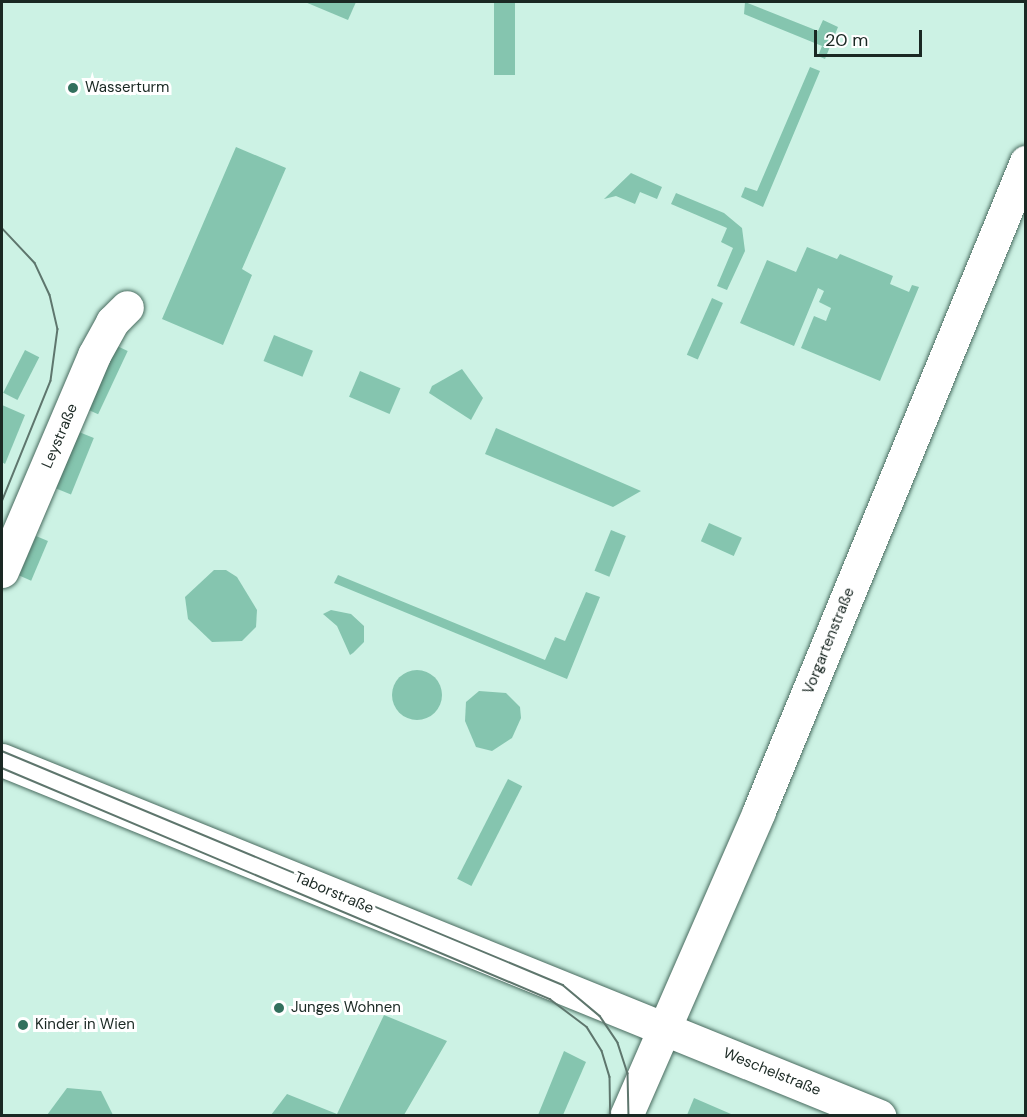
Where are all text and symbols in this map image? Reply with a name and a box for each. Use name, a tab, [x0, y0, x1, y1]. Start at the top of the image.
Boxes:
scale bar	[817, 18, 925, 56]
text: 20 m	[825, 28, 868, 52]
place label: Wasserturm	[85, 79, 169, 97]
marker: Wasserturm	[66, 81, 80, 95]
street label: Leystraße	[38, 401, 82, 471]
street label: Vorgartenstraße	[799, 585, 859, 697]
street label: Taborstraße	[292, 868, 376, 918]
place label: Junges Wohnen	[291, 999, 401, 1017]
marker: Junges Wohnen	[272, 1001, 286, 1015]
place label: Kinder in Wien	[35, 1016, 135, 1034]
marker: Kinder in Wien	[16, 1018, 30, 1032]
street label: Weschelstraße	[720, 1044, 824, 1100]

